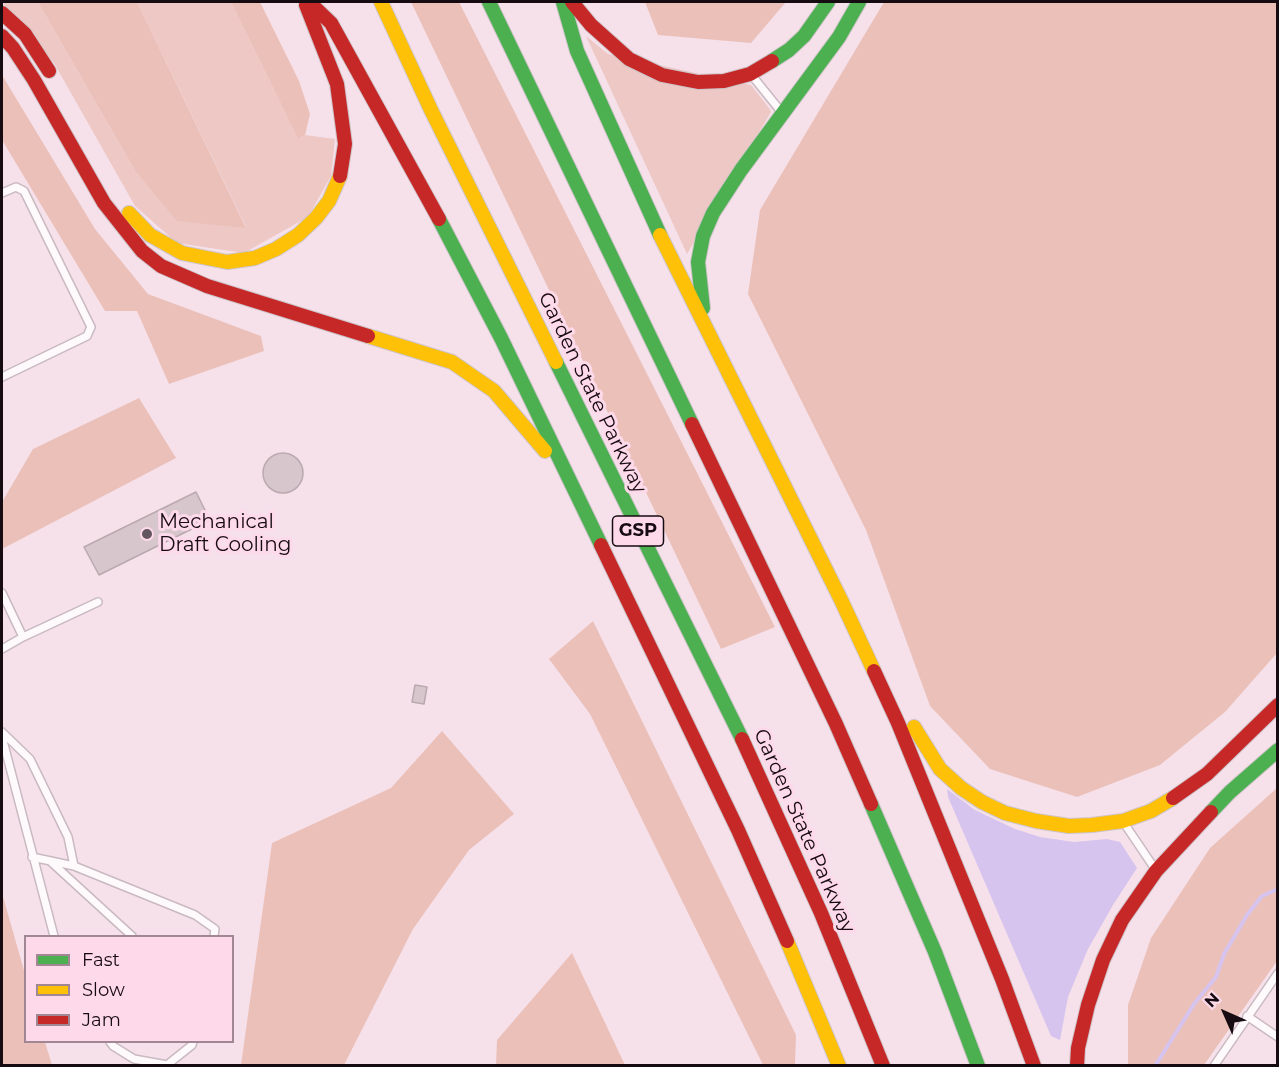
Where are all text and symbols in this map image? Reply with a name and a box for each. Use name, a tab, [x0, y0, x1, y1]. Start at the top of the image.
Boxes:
street label: Garden State Parkway	[533, 288, 651, 498]
place label: Mechanical Draft Cooling	[159, 510, 291, 557]
road number: GSP	[612, 516, 664, 546]
marker: Mechanical Draft Cooling	[140, 527, 154, 541]
street label: Garden State Parkway	[748, 725, 860, 937]
legend	[24, 935, 234, 1043]
text: Fast	[82, 949, 120, 971]
text: Slow	[82, 979, 125, 1001]
north arrow	[1195, 983, 1255, 1043]
text: N	[1201, 989, 1223, 1011]
text: Jam	[82, 1009, 121, 1031]

